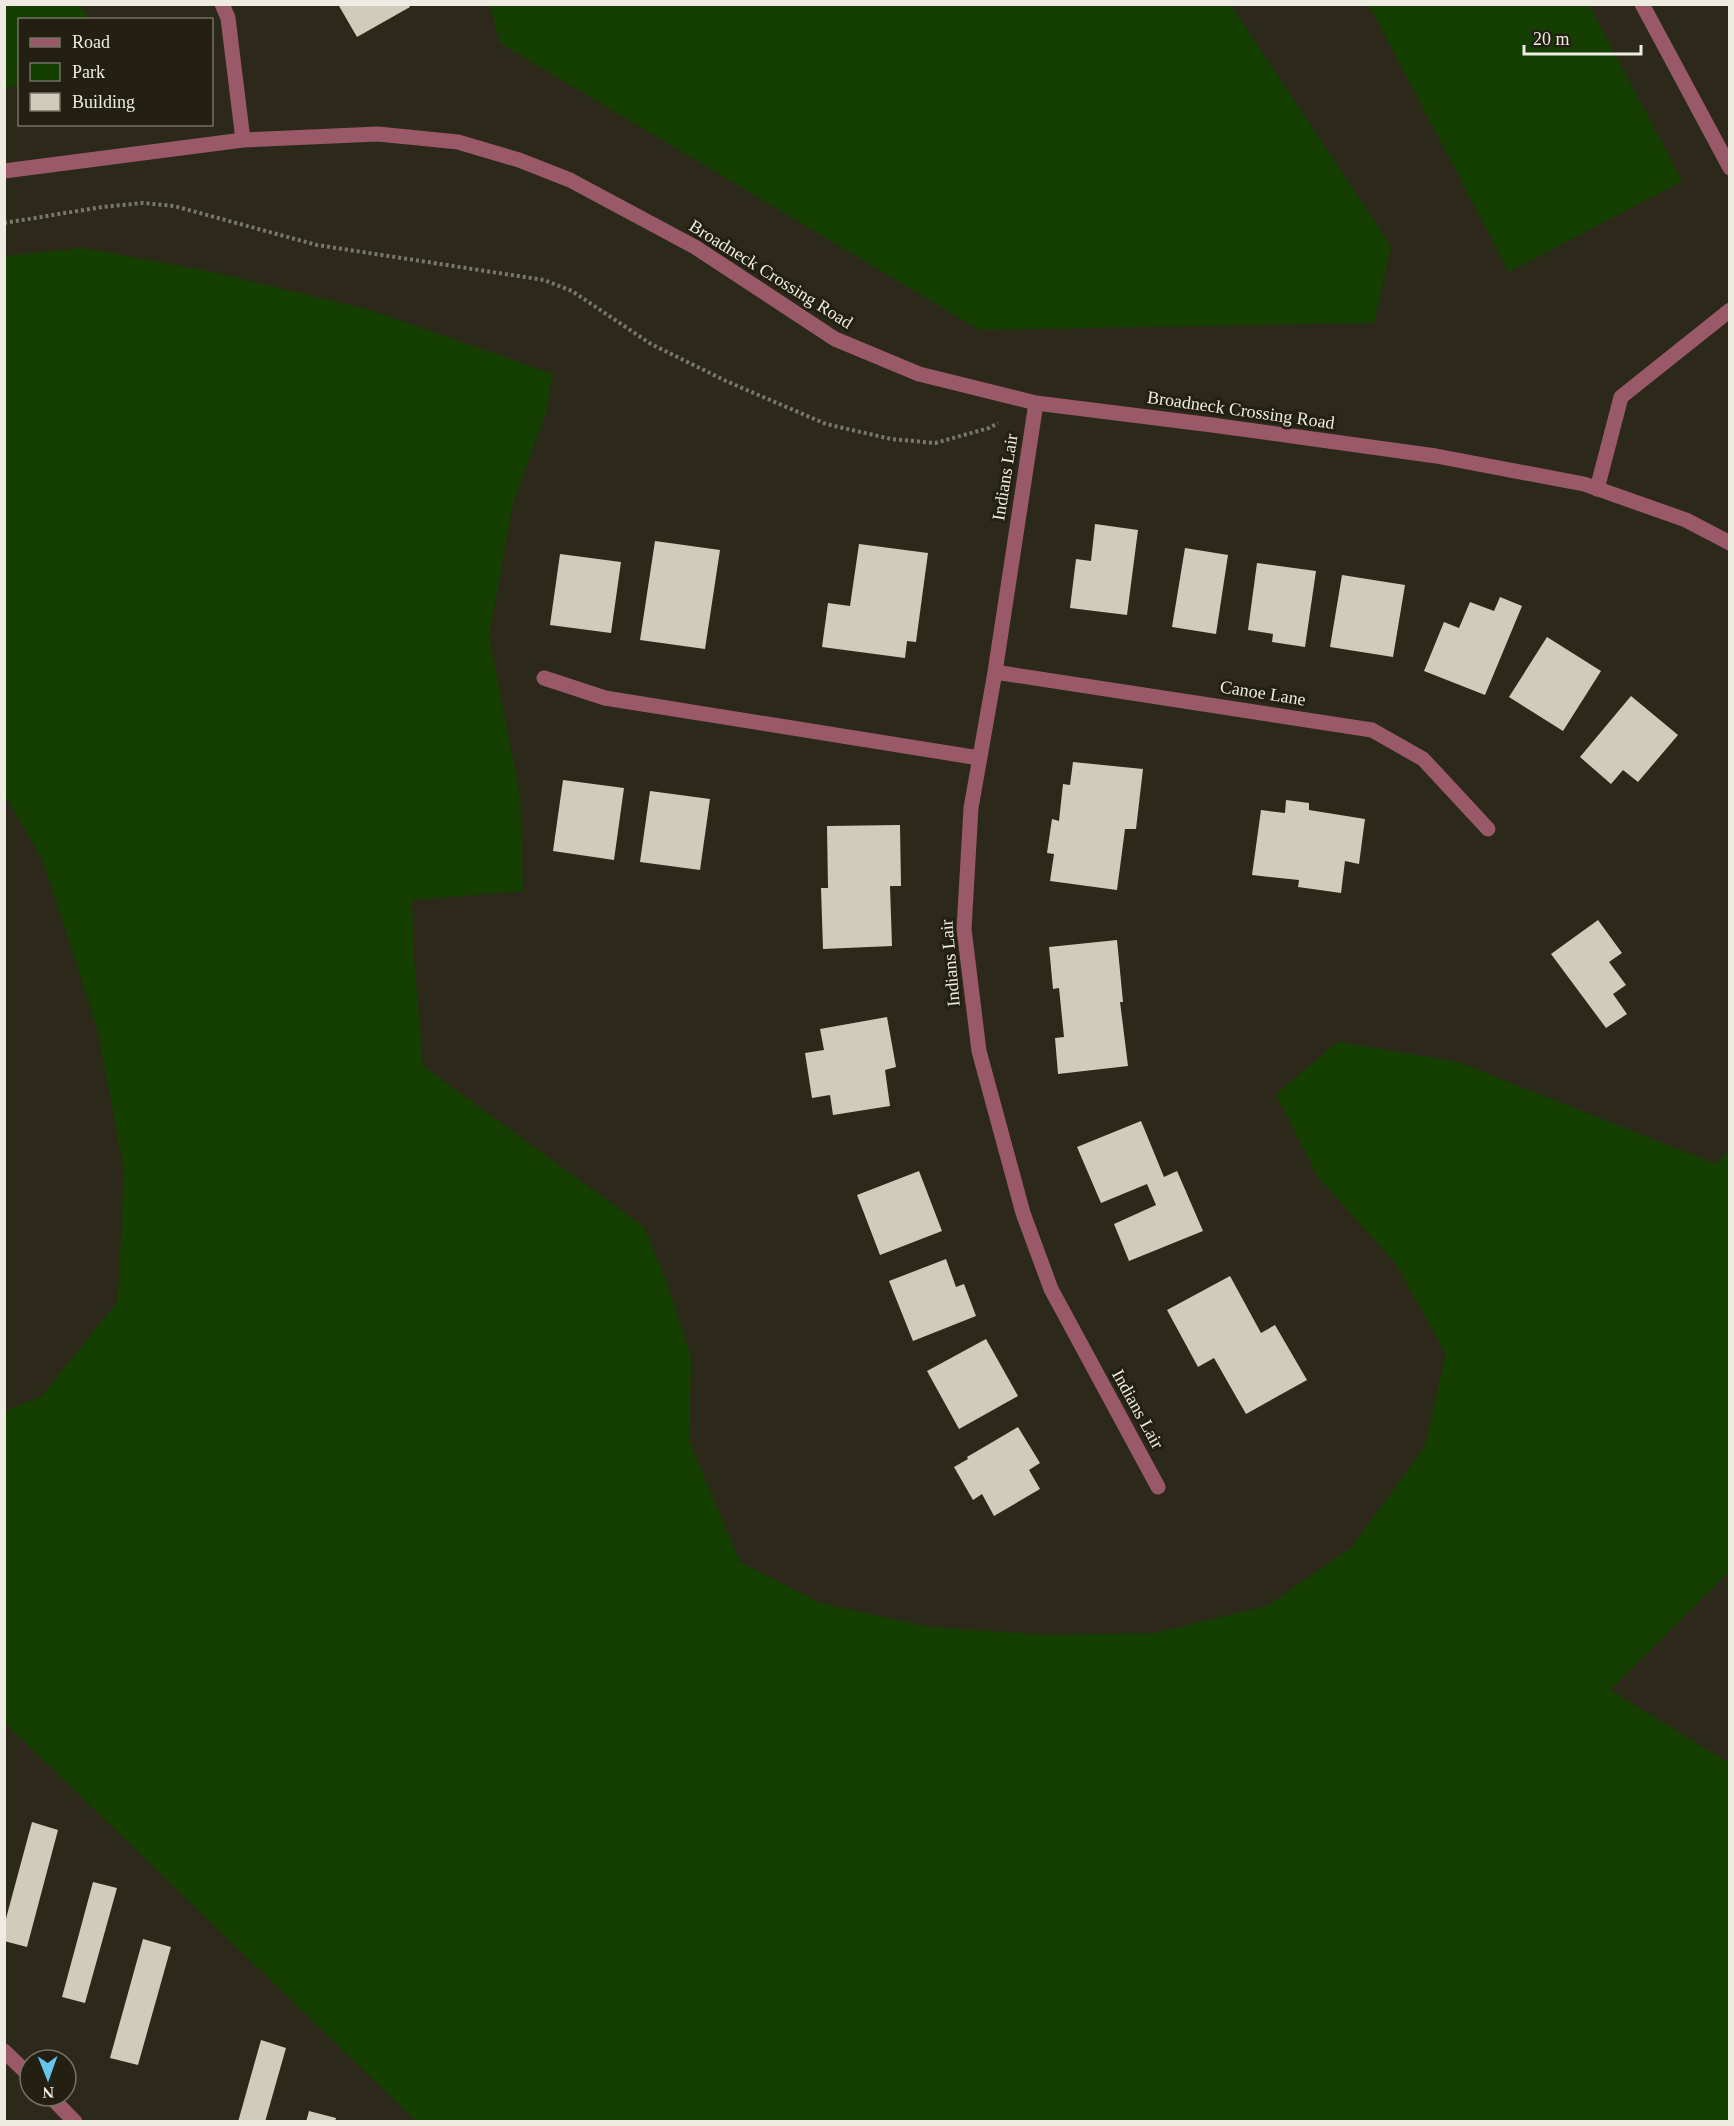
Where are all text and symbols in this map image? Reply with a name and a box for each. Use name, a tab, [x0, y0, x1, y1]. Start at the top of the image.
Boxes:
legend	[18, 18, 213, 126]
scale bar	[1524, 18, 1641, 56]
text: 20 m	[1533, 29, 1570, 49]
text: Road	[72, 32, 110, 52]
text: Park	[72, 62, 105, 82]
text: Building	[72, 92, 135, 112]
street label: Broadneck Crossing Road	[686, 215, 856, 333]
street label: Broadneck Crossing Road	[1146, 387, 1336, 433]
street label: Indians Lair	[988, 432, 1022, 522]
street label: Canoe Lane	[1219, 676, 1307, 710]
street label: Indians Lair	[936, 919, 964, 1007]
street label: Indians Lair	[1108, 1366, 1168, 1452]
north arrow	[18, 2048, 78, 2108]
text: N	[42, 2084, 54, 2101]

